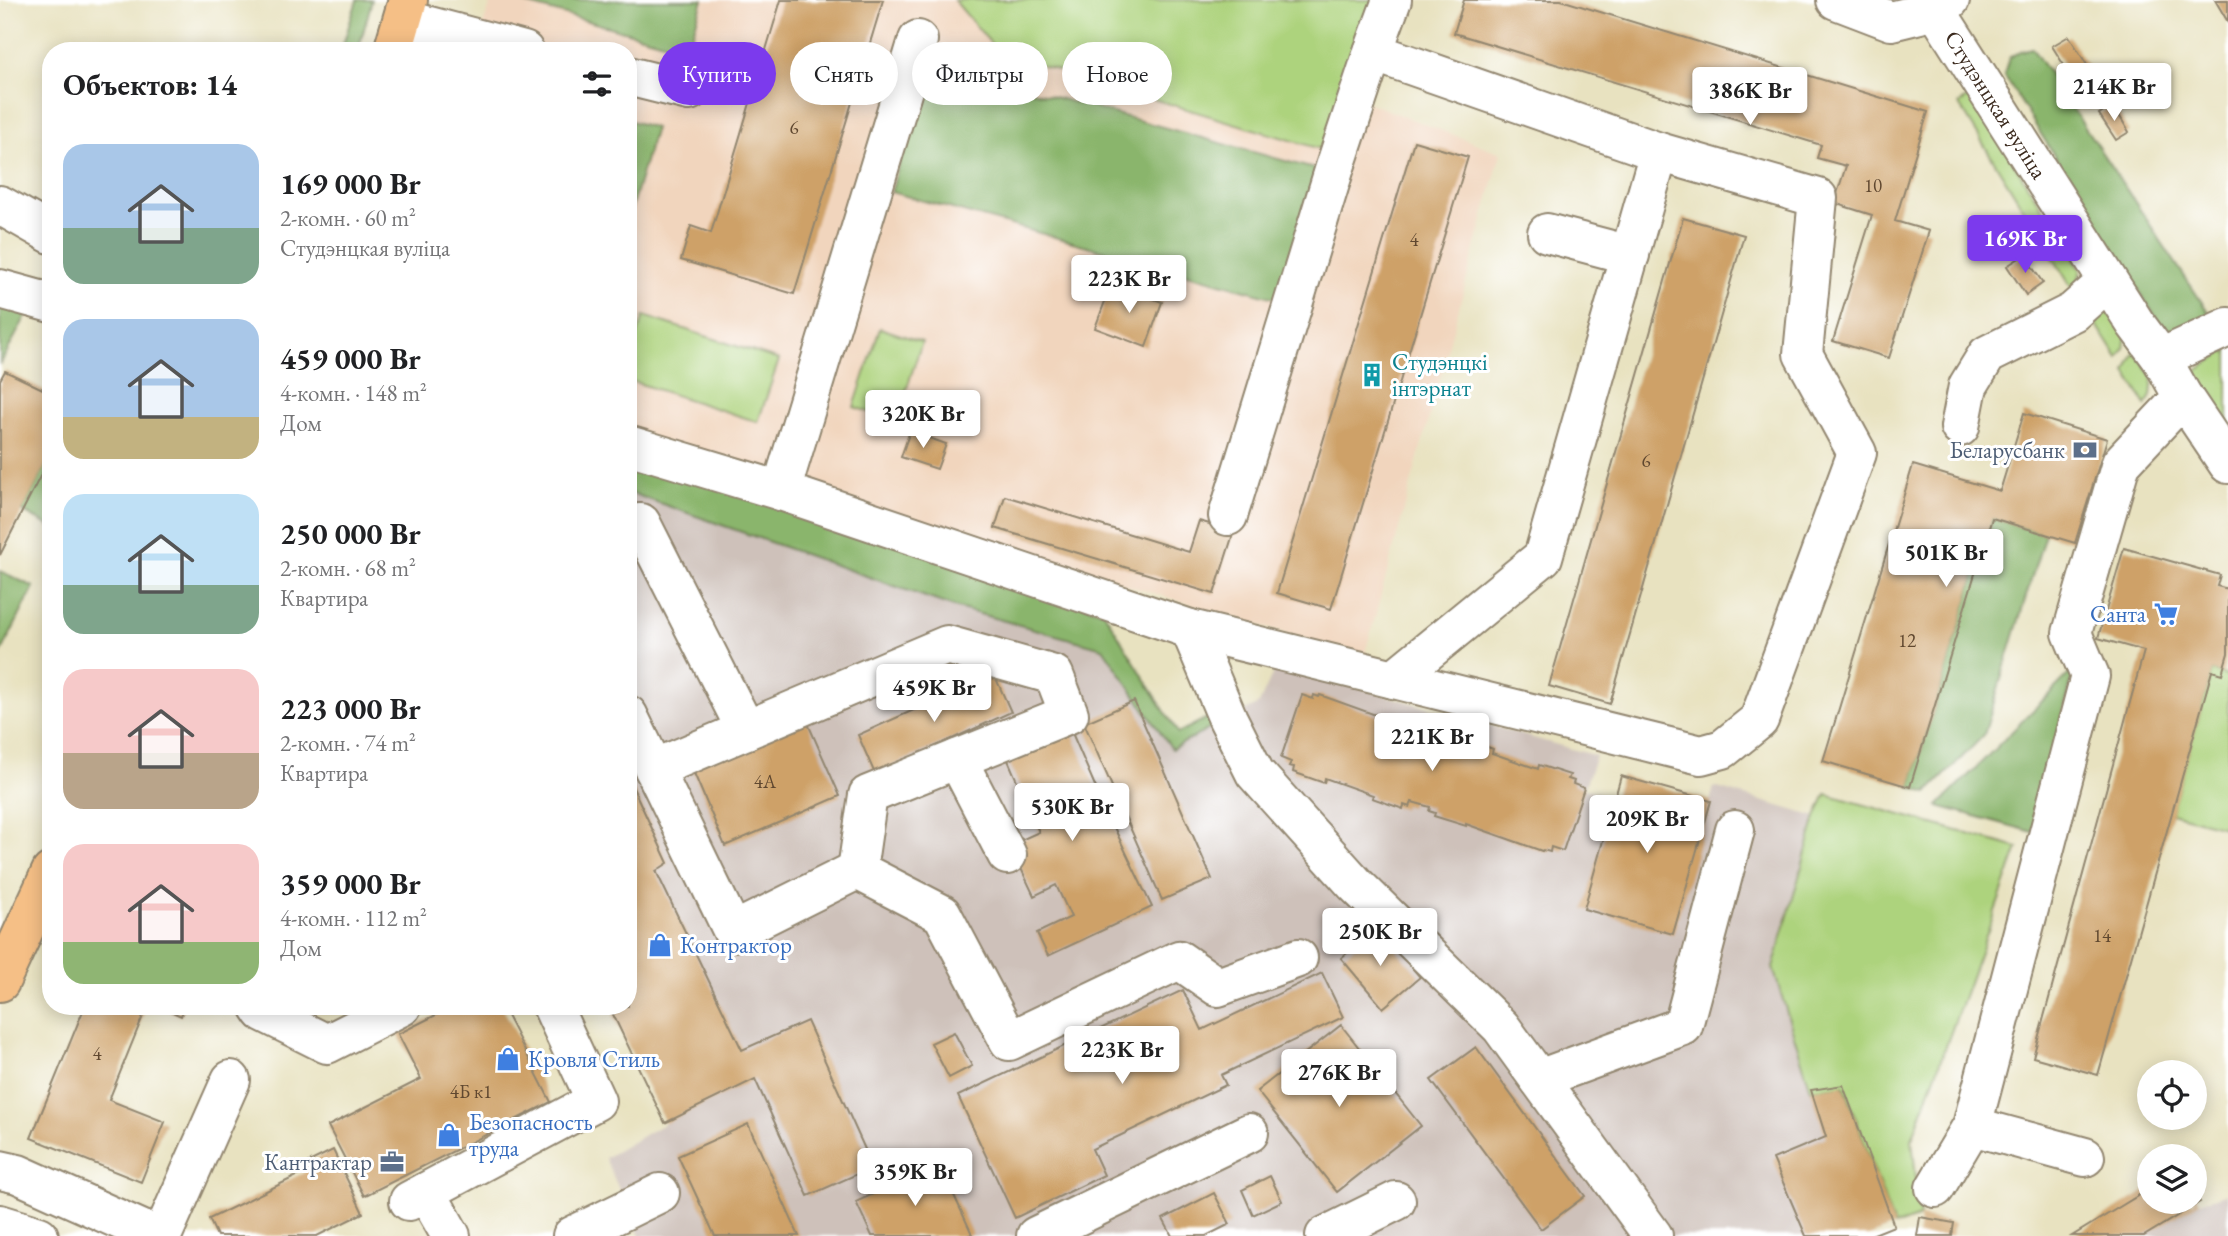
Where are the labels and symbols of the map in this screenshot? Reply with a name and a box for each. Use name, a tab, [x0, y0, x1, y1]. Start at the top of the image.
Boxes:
street label: Студэнцкая вуліца	[1938, 25, 2055, 185]
pin: 214K Br	[2049, 64, 2179, 123]
pin: 386K Br	[1685, 68, 1815, 127]
house number: 6	[789, 115, 799, 140]
house number: 10	[1864, 173, 1882, 198]
pin: 169K Br	[1960, 216, 2090, 275]
house number: 4	[1409, 227, 1419, 252]
pin: 223K Br	[1064, 256, 1194, 315]
place label: Студэнцкі інтэрнат	[1392, 347, 1488, 403]
building icon: Студэнцкі інтэрнат	[1358, 361, 1386, 389]
pin: 320K Br	[858, 391, 988, 450]
place label: Беларусбанк	[1949, 435, 2065, 465]
bank icon: Беларусбанк	[2071, 436, 2099, 464]
house number: 6	[1641, 448, 1651, 473]
pin: 501K Br	[1881, 530, 2011, 589]
place label: Санта	[2090, 599, 2147, 629]
supermarket icon: Санта	[2152, 600, 2180, 628]
house number: 12	[1898, 628, 1916, 653]
pin: 459K Br	[869, 664, 999, 724]
pin: 221K Br	[1367, 714, 1497, 773]
house number: 4А	[754, 769, 777, 794]
pin: 530K Br	[1007, 784, 1137, 843]
pin: 209K Br	[1582, 796, 1712, 855]
pin: 250K Br	[1315, 908, 1445, 968]
house number: 14	[2093, 923, 2112, 948]
place label: Контрактор	[680, 930, 792, 960]
shop icon: Контрактор	[646, 931, 674, 959]
pin: 223K Br	[1057, 1026, 1187, 1086]
house number: 4	[92, 1041, 102, 1066]
place label: Кровля Стиль	[528, 1044, 660, 1074]
shop icon: Кровля Стиль	[494, 1045, 522, 1073]
pin: 276K Br	[1274, 1050, 1404, 1109]
house number: 4Б к1	[450, 1079, 492, 1104]
place label: Безопасность труда	[469, 1107, 593, 1163]
shop icon: Безопасность труда	[435, 1121, 463, 1149]
place label: Кантрактар	[264, 1147, 372, 1177]
office icon: Кантрактар	[378, 1148, 406, 1176]
pin: 359K Br	[850, 1148, 980, 1208]

